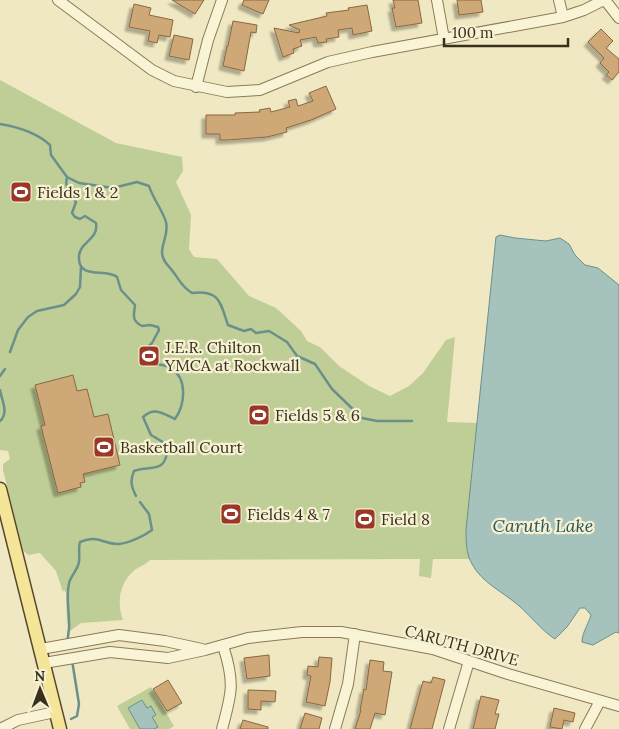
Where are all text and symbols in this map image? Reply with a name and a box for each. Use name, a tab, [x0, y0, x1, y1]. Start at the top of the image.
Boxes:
scale bar	[444, 15, 568, 47]
text: 100 m	[452, 23, 493, 42]
sports icon: Fields 1 & 2	[9, 180, 33, 204]
place label: Fields 1 & 2	[37, 182, 118, 202]
place label: J.E.R. Chilton YMCA at Rockwall	[164, 337, 300, 375]
sports icon: J.E.R. Chilton YMCA at Rockwall	[137, 344, 161, 368]
sports icon: Fields 5 & 6	[247, 403, 271, 427]
place label: Fields 5 & 6	[275, 405, 360, 425]
sports icon: Basketball Court	[92, 435, 116, 459]
place label: Basketball Court	[120, 437, 243, 457]
sports icon: Fields 4 & 7	[219, 502, 243, 526]
place label: Fields 4 & 7	[247, 504, 331, 524]
sports icon: Field 8	[353, 507, 377, 531]
place label: Field 8	[381, 509, 430, 529]
water label: Caruth Lake	[493, 514, 593, 537]
street label: CARUTH DRIVE	[403, 620, 521, 670]
north arrow	[15, 664, 65, 714]
text: N	[34, 667, 46, 685]

